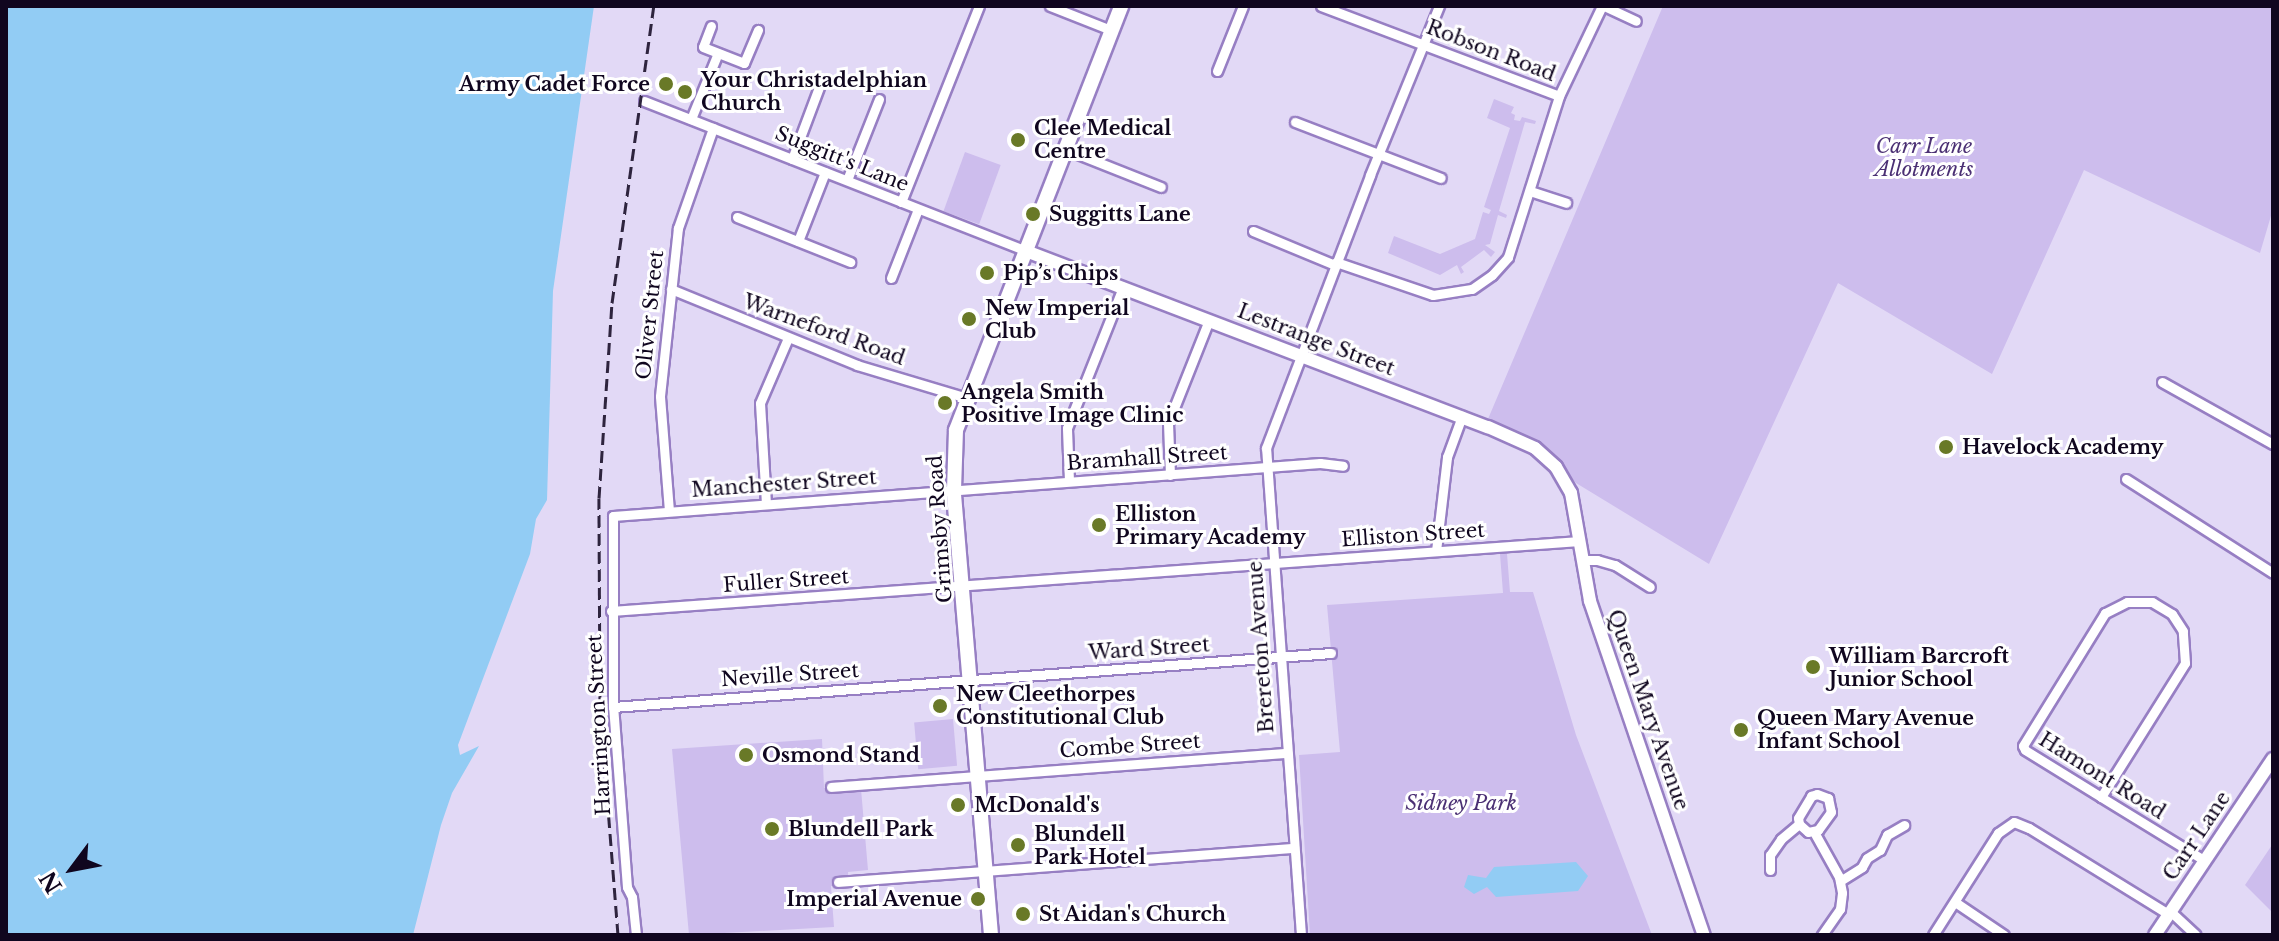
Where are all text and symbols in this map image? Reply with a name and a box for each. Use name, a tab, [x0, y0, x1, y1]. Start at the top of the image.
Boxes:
street label: Robson Road	[1423, 15, 1559, 87]
place label: Your Christadelphian Church	[701, 68, 927, 115]
place label: Army Cadet Force	[458, 72, 650, 96]
marker: Army Cadet Force	[657, 75, 675, 93]
marker: Your Christadelphian Church	[676, 83, 694, 101]
place label: Clee Medical Centre	[1034, 116, 1171, 163]
street label: Suggitt's Lane	[772, 121, 912, 197]
marker: Clee Medical Centre	[1009, 131, 1027, 149]
park label: Carr Lane Allotments	[1875, 135, 1973, 182]
place label: Suggitts Lane	[1049, 202, 1191, 226]
marker: Suggitts Lane	[1024, 205, 1042, 223]
street label: Oliver Street	[631, 249, 669, 381]
place label: Pip’s Chips	[1003, 261, 1118, 285]
marker: Pip’s Chips	[978, 264, 996, 282]
street label: Warneford Road	[740, 290, 908, 370]
place label: New Imperial Club	[985, 296, 1130, 343]
street label: Lestrange Street	[1234, 299, 1398, 381]
marker: New Imperial Club	[960, 310, 978, 328]
place label: Angela Smith Positive Image Clinic	[961, 380, 1183, 427]
marker: Angela Smith Positive Image Clinic	[936, 394, 954, 412]
place label: Havelock Academy	[1962, 435, 2165, 459]
marker: Havelock Academy	[1937, 438, 1955, 456]
street label: Bramhall Street	[1066, 440, 1228, 476]
street label: Grimsby Road	[923, 454, 957, 604]
street label: Manchester Street	[690, 466, 878, 502]
place label: Elliston Primary Academy	[1115, 502, 1307, 549]
marker: Elliston Primary Academy	[1090, 516, 1108, 534]
street label: Elliston Street	[1340, 518, 1486, 552]
street label: Brereton Avenue	[1243, 560, 1279, 734]
street label: Fuller Street	[722, 565, 850, 597]
street label: Queen Mary Avenue	[1602, 606, 1694, 814]
street label: Ward Street	[1088, 633, 1210, 665]
street label: Harrington Street	[582, 634, 616, 816]
place label: William Barcroft Junior School	[1829, 644, 2009, 691]
street label: Neville Street	[720, 658, 860, 692]
marker: William Barcroft Junior School	[1804, 658, 1822, 676]
place label: New Cleethorpes Constitutional Club	[956, 682, 1164, 729]
marker: New Cleethorpes Constitutional Club	[931, 697, 949, 715]
place label: Queen Mary Avenue Infant School	[1757, 706, 1975, 753]
marker: Queen Mary Avenue Infant School	[1732, 721, 1750, 739]
street label: Hamont Road	[2034, 728, 2170, 824]
street label: Combe Street	[1059, 729, 1201, 763]
place label: Osmond Stand	[762, 743, 920, 767]
marker: Osmond Stand	[737, 746, 755, 764]
street label: Carr Lane	[2158, 787, 2236, 885]
park label: Sidney Park	[1405, 791, 1517, 815]
place label: McDonald's	[974, 793, 1100, 817]
marker: McDonald's	[949, 796, 967, 814]
place label: Blundell Park	[788, 817, 934, 841]
marker: Blundell Park	[763, 820, 781, 838]
place label: Blundell Park Hotel	[1034, 822, 1146, 869]
north arrow	[32, 829, 112, 909]
marker: Blundell Park Hotel	[1009, 836, 1027, 854]
text: N	[34, 866, 68, 898]
place label: Imperial Avenue	[785, 887, 962, 911]
marker: Imperial Avenue	[969, 890, 987, 908]
place label: St Aidan's Church	[1039, 902, 1227, 926]
marker: St Aidan's Church	[1014, 905, 1032, 923]

